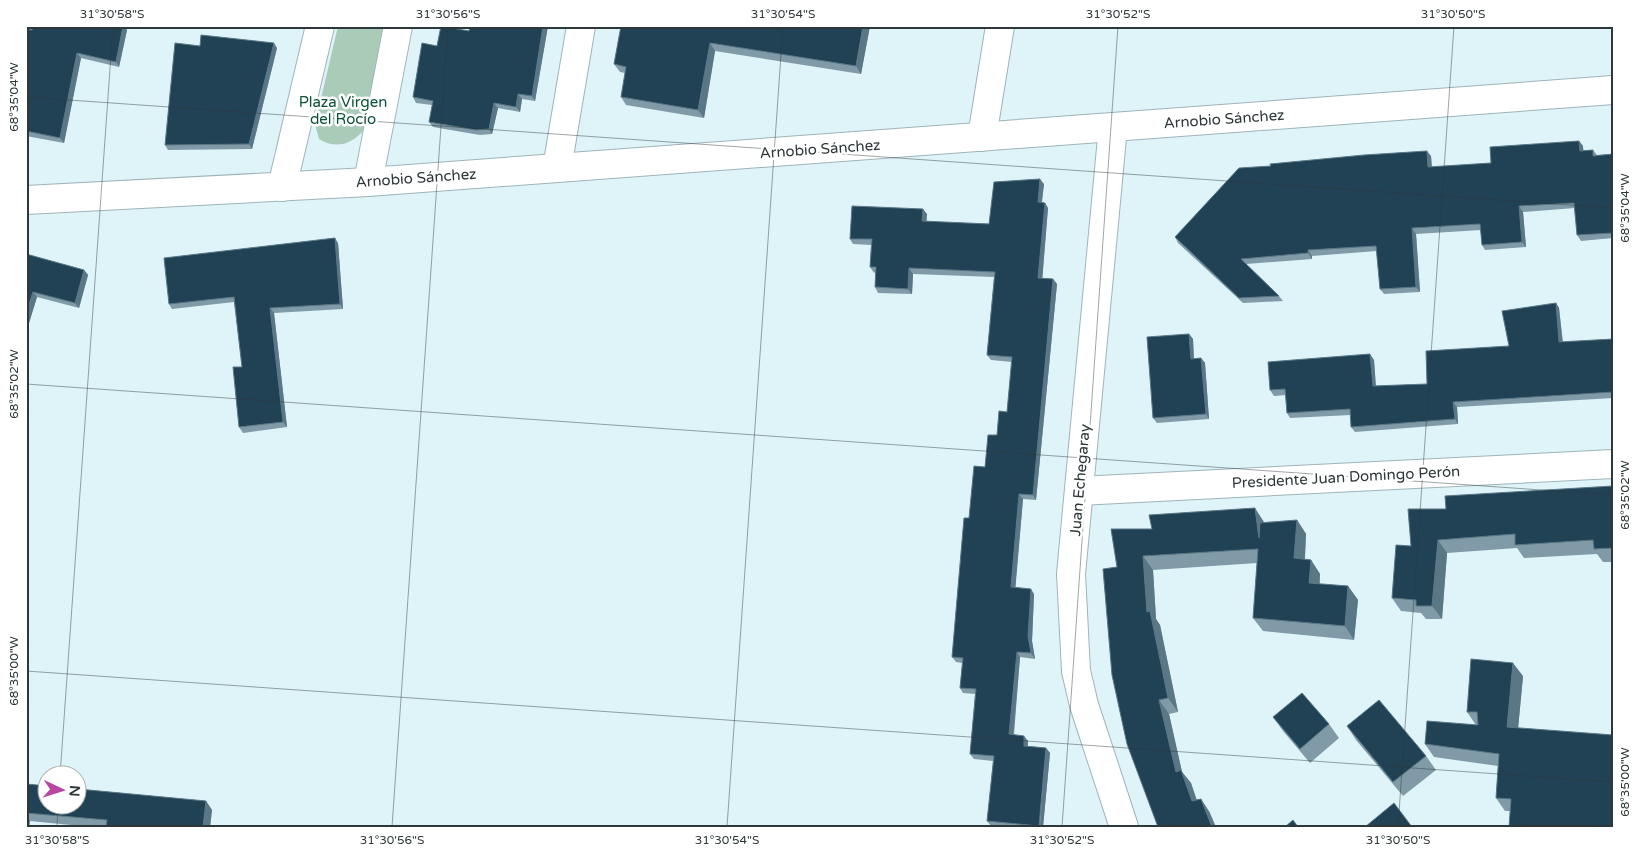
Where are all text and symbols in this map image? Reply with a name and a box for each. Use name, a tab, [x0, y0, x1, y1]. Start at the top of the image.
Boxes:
text: 31°30'58"S	[80, 7, 144, 21]
text: 31°30'56"S	[416, 7, 480, 21]
text: 31°30'54"S	[751, 7, 815, 21]
text: 31°30'52"S	[1086, 7, 1150, 21]
text: 31°30'50"S	[1421, 7, 1485, 21]
text: 68°35'04"W	[7, 62, 21, 132]
park label: Plaza Virgen del Rocío	[299, 93, 387, 128]
street label: Arnobio Sánchez	[1163, 106, 1285, 132]
street label: Arnobio Sánchez	[759, 136, 881, 162]
street label: Arnobio Sánchez	[355, 165, 477, 191]
text: 68°35'04"W	[1618, 173, 1632, 243]
text: 68°35'02"W	[7, 349, 21, 419]
street label: Juan Echegaray	[1066, 423, 1094, 537]
text: 68°35'02"W	[1618, 460, 1632, 530]
street label: Presidente Juan Domingo Perón	[1231, 462, 1461, 492]
text: 68°35'00"W	[7, 636, 21, 706]
text: 68°35'00"W	[1618, 747, 1632, 817]
north arrow	[38, 766, 88, 816]
text: N	[66, 785, 83, 797]
text: 31°30'58"S	[25, 833, 89, 847]
text: 31°30'56"S	[360, 833, 424, 847]
text: 31°30'54"S	[695, 833, 759, 847]
text: 31°30'52"S	[1030, 833, 1094, 847]
text: 31°30'50"S	[1366, 833, 1430, 847]

